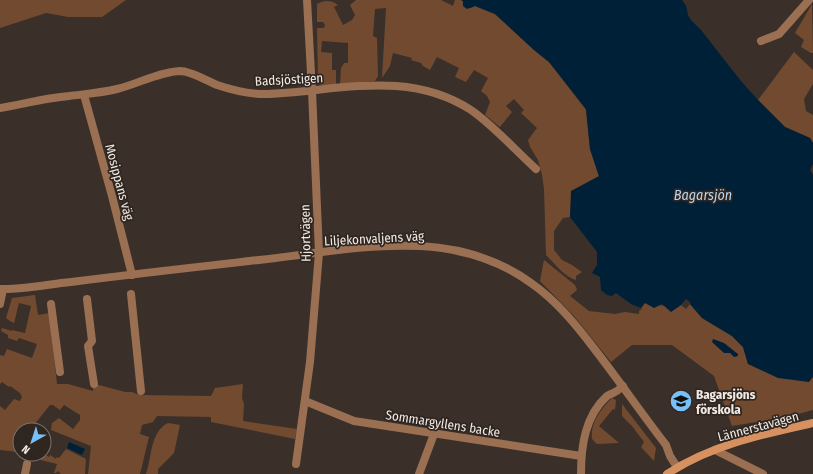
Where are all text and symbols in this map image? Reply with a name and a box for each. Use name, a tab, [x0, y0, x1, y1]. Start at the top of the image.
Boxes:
street label: Badsjöstigen	[254, 70, 324, 89]
street label: Mosippans väg	[102, 142, 137, 223]
water label: Bagarsjön	[674, 187, 732, 204]
street label: Hjortvägen	[297, 204, 314, 262]
street label: Liljekonvaljens väg	[324, 228, 425, 249]
place label: Bagarsjöns förskola	[696, 387, 756, 417]
school or university icon: Bagarsjöns förskola	[668, 388, 694, 414]
street label: Sommargyllens backe	[385, 407, 501, 440]
street label: Lännerstavägen	[716, 408, 800, 445]
north arrow	[12, 422, 52, 462]
text: N	[19, 442, 33, 457]

